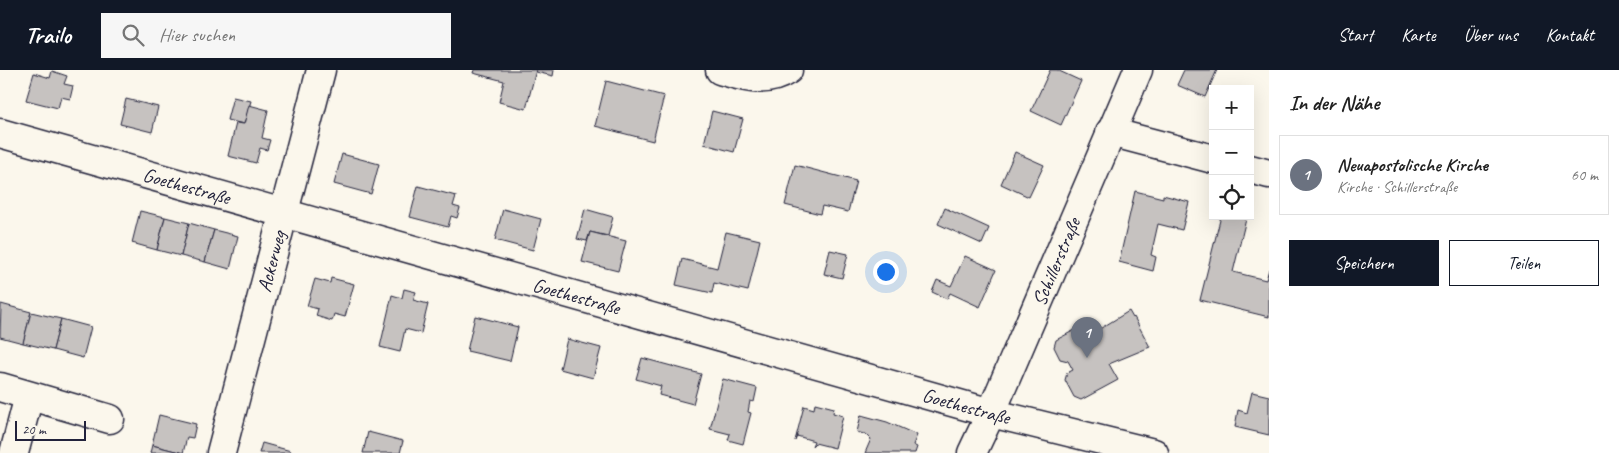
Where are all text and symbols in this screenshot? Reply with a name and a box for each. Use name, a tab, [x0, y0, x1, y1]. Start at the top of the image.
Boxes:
search box	[101, 13, 451, 58]
text: Trailo	[25, 20, 71, 50]
icon: search	[119, 21, 147, 49]
text: Hier suchen	[159, 23, 235, 47]
text: Start	[1338, 24, 1373, 46]
text: Karte	[1401, 24, 1436, 46]
text: Über uns	[1464, 24, 1518, 46]
text: Kontakt	[1546, 24, 1594, 46]
map controls	[1209, 85, 1254, 220]
button: +	[1209, 85, 1254, 130]
text: In der Nähe	[1289, 90, 1379, 116]
button: −	[1209, 130, 1254, 175]
text: Neuapostolische Kirche	[1337, 153, 1488, 177]
street label: Goethestraße	[140, 162, 235, 210]
text: 1	[1302, 165, 1310, 185]
text: 60 m	[1571, 165, 1598, 185]
button: locate	[1209, 175, 1254, 220]
text: Kirche · Schillerstraße	[1337, 177, 1457, 197]
street label: Schillerstraße	[1026, 213, 1086, 309]
street label: Ackerweg	[251, 226, 291, 295]
button: Speichern	[1289, 240, 1439, 286]
button: Teilen	[1449, 240, 1599, 286]
your location	[873, 259, 899, 285]
street label: Goethestraße	[530, 272, 624, 320]
pin: 1	[1071, 317, 1103, 358]
street label: Goethestraße	[920, 382, 1014, 430]
scale bar	[15, 418, 86, 441]
text: 20 m	[22, 421, 46, 438]

